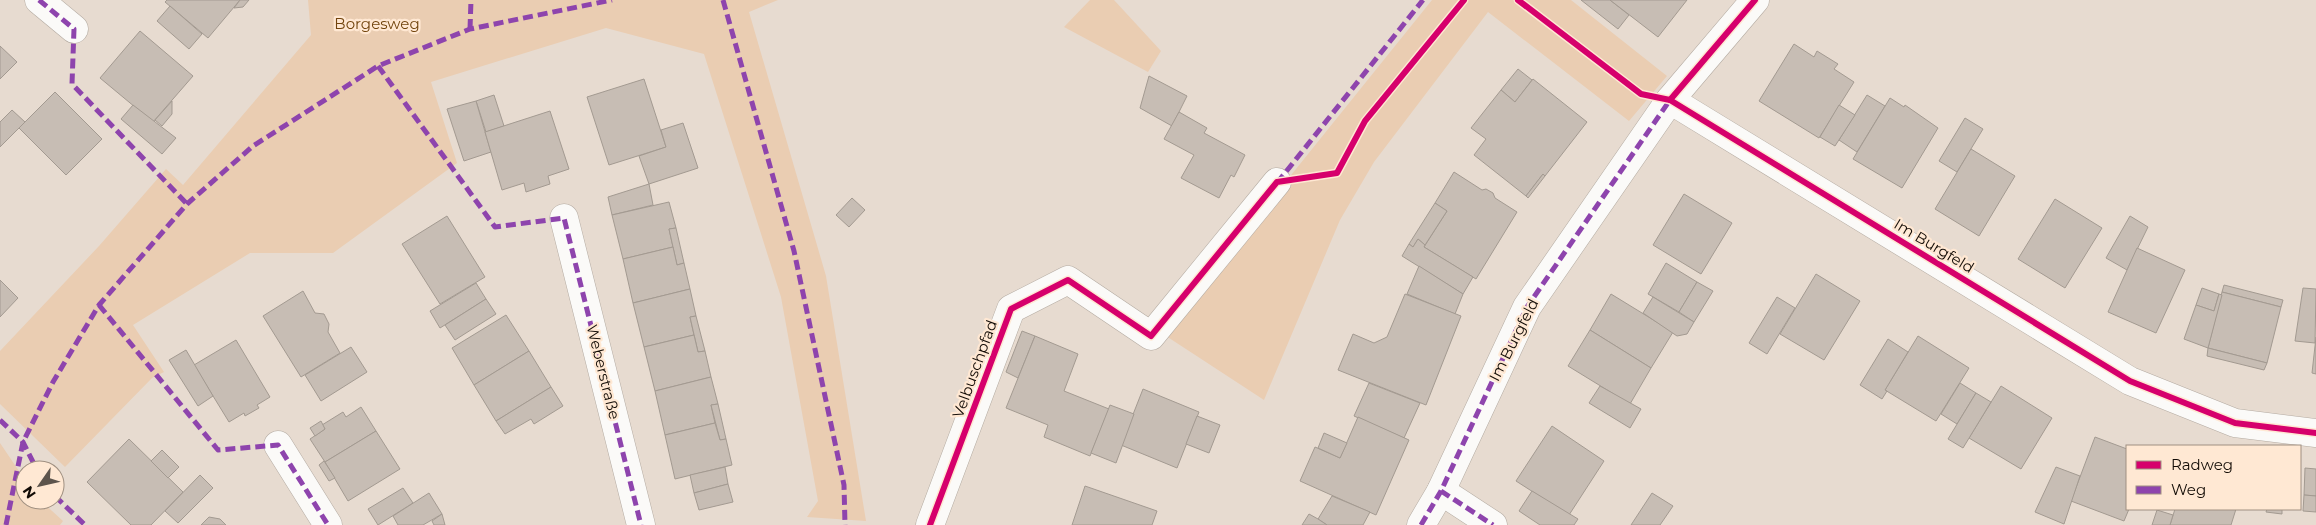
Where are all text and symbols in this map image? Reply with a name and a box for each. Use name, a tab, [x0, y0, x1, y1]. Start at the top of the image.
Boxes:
park label: Borgesweg	[334, 14, 420, 33]
street label: Im Burgfeld	[1891, 214, 1978, 277]
street label: Im Burgfeld	[1485, 295, 1542, 384]
street label: Velbuschpfad	[948, 317, 1001, 420]
street label: Weberstraße	[583, 323, 624, 421]
legend	[2126, 445, 2301, 510]
text: Radweg	[2171, 455, 2233, 474]
north arrow	[15, 460, 65, 510]
text: Weg	[2171, 480, 2206, 499]
text: N	[19, 483, 40, 502]

